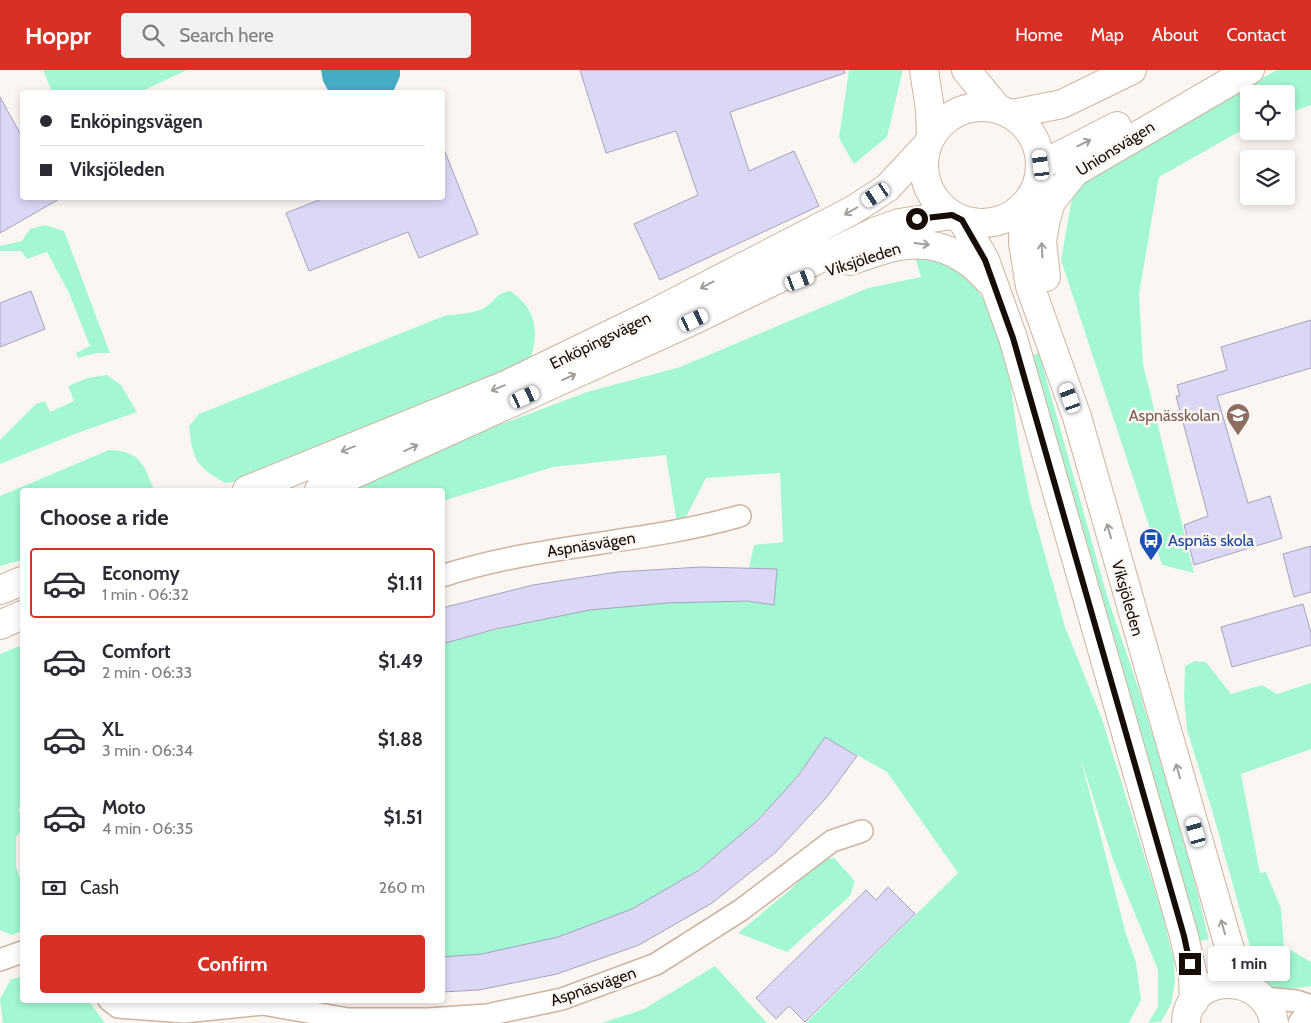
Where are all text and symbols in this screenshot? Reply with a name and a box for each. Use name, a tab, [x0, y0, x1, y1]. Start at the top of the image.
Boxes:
search box	[121, 13, 471, 58]
text: Hoppr	[25, 21, 91, 50]
icon: search	[139, 21, 167, 49]
text: Search here	[179, 24, 274, 47]
text: Home	[1015, 24, 1063, 46]
text: Map	[1091, 24, 1124, 46]
text: About	[1152, 24, 1198, 46]
text: Contact	[1226, 24, 1286, 46]
map controls	[1240, 85, 1295, 205]
button: locate	[1240, 85, 1295, 140]
text: Enköpingsvägen	[70, 110, 203, 133]
street label: Unionsvägen	[1073, 117, 1158, 180]
one-way arrow	[1076, 138, 1091, 147]
car	[1031, 149, 1050, 181]
button: layers	[1240, 150, 1295, 205]
text: Viksjöleden	[70, 158, 165, 181]
car	[859, 180, 892, 210]
one-way arrow	[844, 206, 859, 216]
route start	[906, 208, 928, 230]
street label: Viksjöleden	[823, 238, 903, 281]
one-way arrow	[914, 239, 930, 249]
one-way arrow	[1038, 242, 1047, 258]
car	[783, 268, 816, 292]
one-way arrow	[700, 281, 714, 291]
car	[677, 307, 710, 333]
street label: Enköpingsvägen	[547, 308, 654, 373]
one-way arrow	[561, 371, 576, 381]
car	[1057, 381, 1082, 415]
one-way arrow	[491, 384, 506, 394]
car	[508, 384, 541, 410]
school or university icon: Aspnässkolan	[1225, 402, 1251, 436]
place label: Aspnässkolan	[1129, 406, 1220, 425]
one-way arrow	[403, 443, 418, 452]
one-way arrow	[340, 446, 355, 455]
text: Choose a ride	[40, 504, 169, 531]
one-way arrow	[1104, 523, 1113, 539]
bus stop icon: Aspnäs skola	[1138, 527, 1164, 561]
street label: Aspnäsvägen	[546, 528, 637, 561]
place label: Aspnäs skola	[1168, 531, 1254, 550]
street label: Viksjöleden	[1108, 558, 1147, 638]
icon: car	[42, 561, 87, 606]
text: Economy	[102, 562, 180, 585]
text: $1.11	[387, 572, 423, 595]
text: 1 min · 06:32	[102, 585, 189, 604]
icon: car	[42, 639, 87, 684]
text: Comfort	[102, 640, 171, 663]
text: $1.49	[378, 650, 423, 673]
text: 2 min · 06:33	[102, 663, 192, 682]
icon: car	[42, 717, 87, 762]
text: XL	[102, 718, 123, 741]
text: $1.88	[378, 728, 423, 751]
text: 3 min · 06:34	[102, 741, 193, 760]
one-way arrow	[1173, 763, 1183, 779]
icon: car	[42, 795, 87, 840]
text: Moto	[102, 796, 146, 819]
text: $1.51	[384, 806, 423, 829]
car	[1184, 816, 1207, 848]
text: 4 min · 06:35	[102, 819, 193, 838]
icon: cash	[40, 874, 68, 902]
text: Cash	[80, 876, 119, 899]
text: 260 m	[379, 878, 425, 897]
one-way arrow	[1218, 919, 1228, 935]
button: Confirm	[40, 935, 425, 993]
callout: 1 min	[1208, 946, 1290, 982]
route end	[1179, 953, 1201, 975]
text: 1 min	[1231, 954, 1267, 973]
street label: Aspnäsvägen	[548, 963, 638, 1010]

